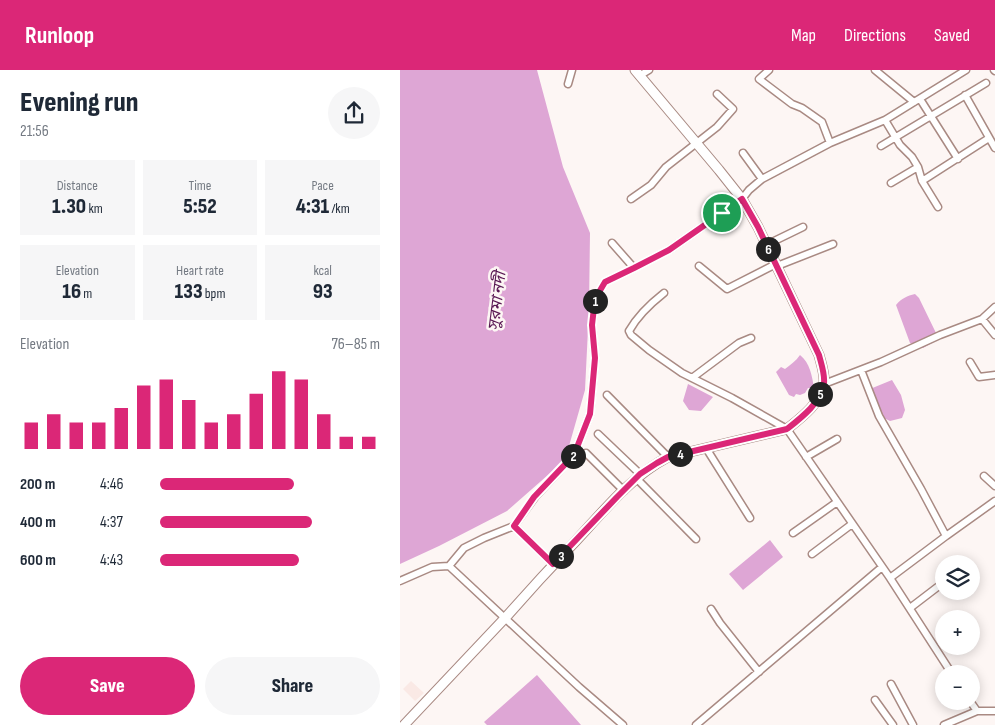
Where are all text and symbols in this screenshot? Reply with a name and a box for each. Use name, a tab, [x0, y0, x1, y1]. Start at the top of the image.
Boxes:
text: Runloop	[25, 21, 94, 50]
text: Map	[791, 25, 816, 46]
text: Directions	[844, 25, 906, 46]
text: Saved	[934, 25, 970, 46]
text: Evening run	[20, 86, 138, 119]
button: share	[328, 87, 380, 139]
text: 21:56	[20, 122, 49, 141]
text: Distance	[57, 177, 98, 194]
text: Time	[189, 177, 211, 194]
text: Pace	[312, 177, 334, 194]
pin	[701, 192, 743, 234]
text: 1.30	[52, 194, 86, 219]
text: 5:52	[183, 194, 217, 219]
text: 4:31	[296, 194, 329, 219]
icon: arrive	[708, 199, 736, 227]
text: km	[86, 200, 103, 217]
text: /km	[329, 200, 350, 217]
pin: 6	[756, 236, 780, 262]
text: 6	[765, 241, 772, 258]
text: Elevation	[56, 262, 99, 279]
text: Heart rate	[176, 262, 224, 279]
text: kcal	[313, 262, 332, 279]
water label: সুরমা নদী	[483, 268, 511, 332]
text: 16	[62, 279, 81, 304]
text: 133	[175, 279, 203, 304]
text: 93	[313, 279, 333, 304]
text: m	[81, 285, 92, 302]
text: bpm	[203, 285, 225, 302]
pin: 1	[582, 288, 608, 314]
text: 1	[593, 293, 598, 310]
text: Elevation	[20, 335, 69, 354]
text: 76–85 m	[331, 335, 380, 354]
pin: 5	[808, 382, 832, 406]
text: 5	[817, 386, 824, 403]
pin: 4	[668, 442, 692, 466]
pin: 2	[560, 444, 586, 468]
text: 4	[677, 446, 684, 463]
text: 2	[570, 448, 577, 465]
text: 200 m	[20, 475, 55, 494]
text: 4:46	[100, 475, 123, 494]
text: 400 m	[20, 513, 56, 532]
text: 4:37	[100, 513, 123, 532]
pin: 3	[548, 544, 574, 568]
text: 3	[558, 548, 565, 565]
text: 600 m	[20, 551, 56, 570]
text: 4:43	[100, 551, 123, 570]
map controls	[935, 555, 980, 710]
button: layers	[935, 555, 980, 600]
button: +	[935, 610, 980, 655]
button: Save	[20, 657, 195, 715]
button: Share	[205, 657, 380, 715]
button: −	[935, 665, 980, 710]

